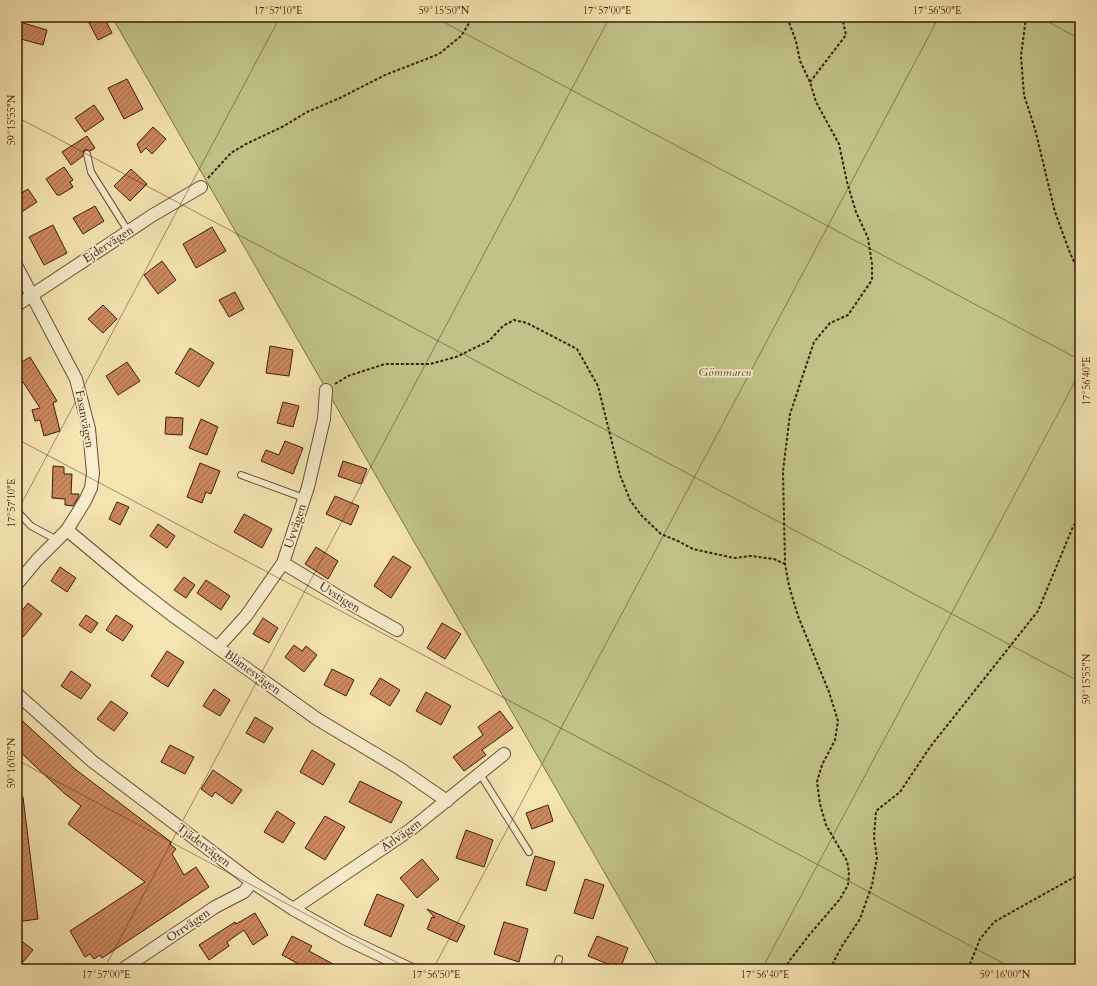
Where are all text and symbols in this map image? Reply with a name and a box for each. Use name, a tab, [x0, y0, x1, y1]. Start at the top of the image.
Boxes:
text: 17°57'10"E	[254, 4, 302, 18]
text: 59°15'50"N	[419, 4, 470, 18]
text: 17°57'00"E	[583, 4, 631, 18]
text: 17°56'50"E	[913, 4, 961, 18]
text: 59°15'55"N	[5, 94, 19, 145]
street label: Ejdervägen	[80, 222, 137, 266]
text: 17°56'40"E	[1080, 357, 1094, 405]
park label: Gömmaren	[699, 364, 752, 380]
street label: Fasanvägen	[72, 389, 98, 449]
text: 17°57'10"E	[5, 479, 19, 527]
street label: Uvvägen	[280, 501, 310, 550]
street label: Uvstigen	[316, 578, 364, 616]
street label: Blåmesvägen	[221, 646, 285, 698]
text: 59°15'55"N	[1080, 653, 1094, 704]
text: 59°16'05"N	[5, 737, 19, 788]
street label: Ärlvägen	[377, 814, 425, 855]
street label: Tjädervägen	[174, 819, 235, 871]
street label: Orrvägen	[163, 904, 213, 945]
text: 17°57'00"E	[82, 968, 130, 982]
text: 17°56'50"E	[412, 968, 460, 982]
text: 17°56'40"E	[741, 968, 789, 982]
text: 59°16'00"N	[980, 968, 1031, 982]

